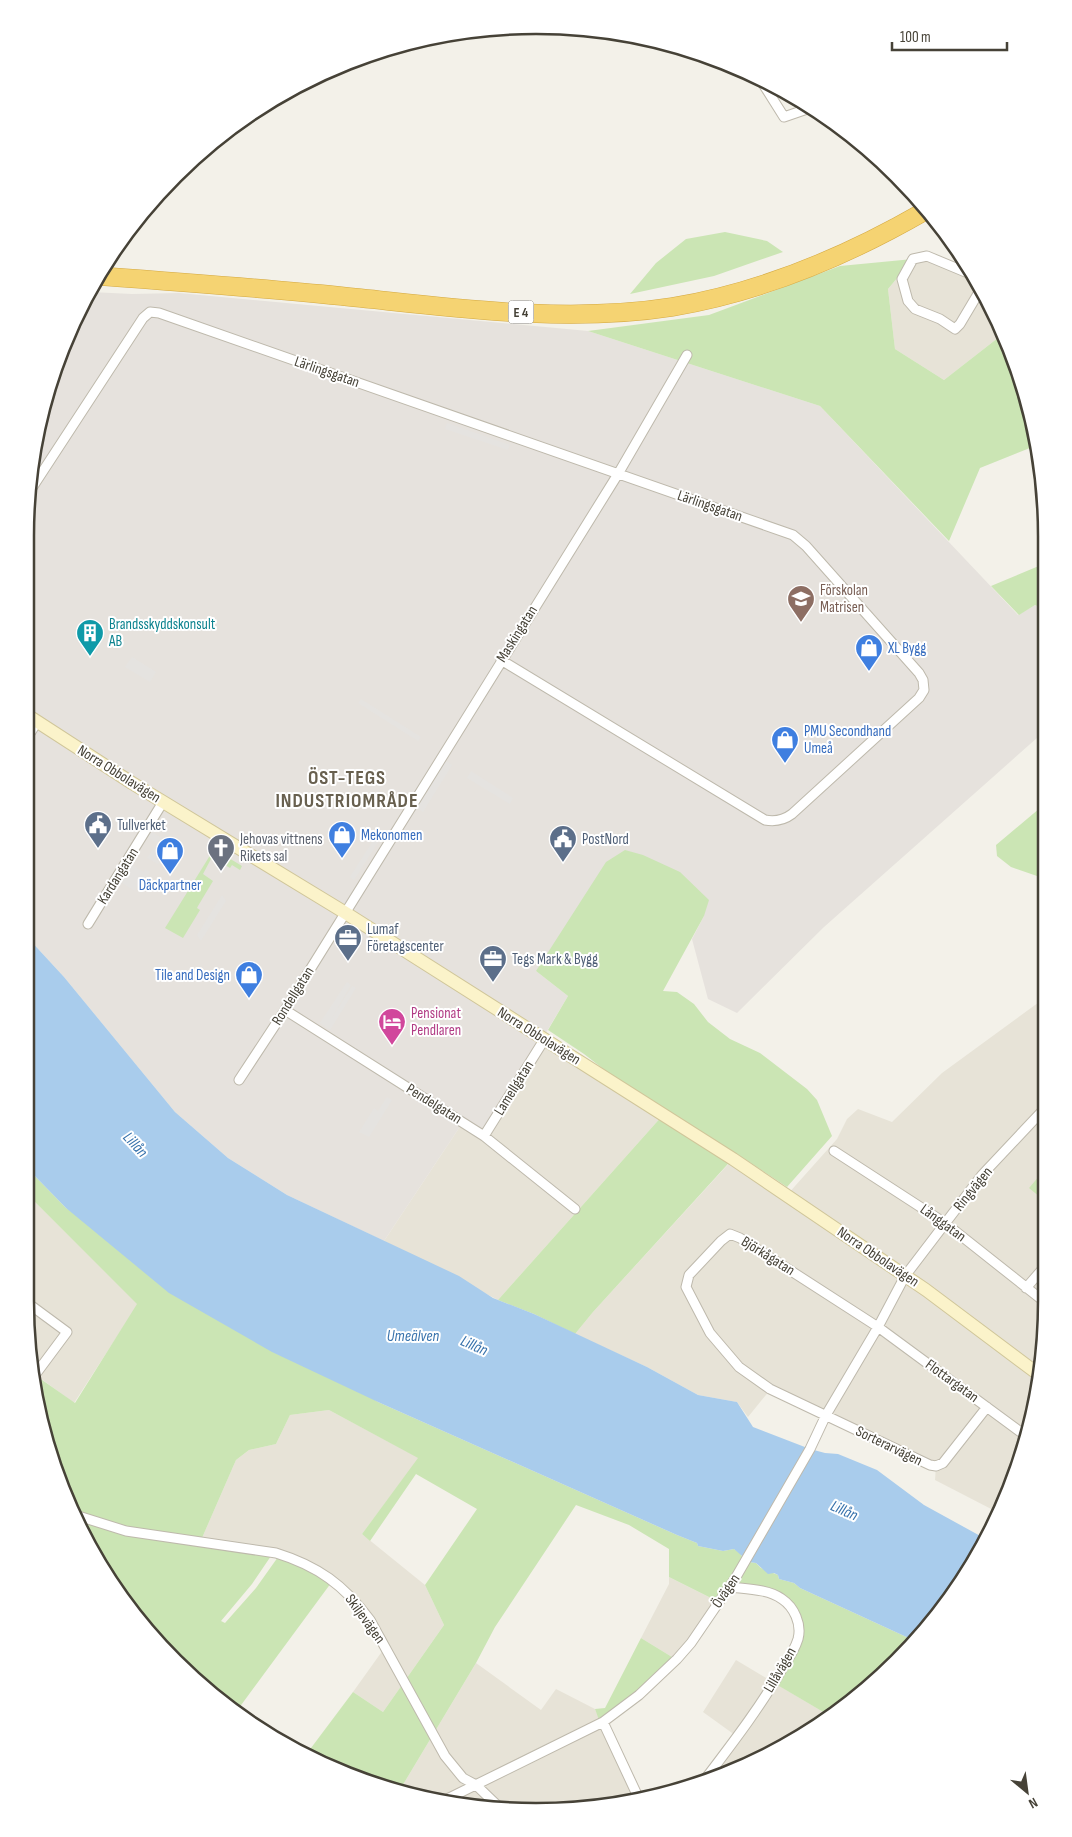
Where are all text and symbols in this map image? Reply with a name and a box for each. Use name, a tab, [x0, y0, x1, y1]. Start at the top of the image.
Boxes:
scale bar	[892, 20, 1007, 52]
text: 100 m	[900, 28, 931, 47]
road number: E 4	[508, 300, 534, 324]
street label: Lärlingsgatan	[292, 352, 362, 392]
street label: Lärlingsgatan	[675, 486, 745, 526]
place label: Förskolan Matrisen	[820, 581, 868, 617]
school or university icon: Förskolan Matrisen	[786, 584, 816, 623]
street label: Maskingatan	[492, 602, 542, 666]
place label: Brandsskyddskonsult AB	[108, 615, 216, 651]
building icon: Brandsskyddskonsult AB	[75, 618, 105, 657]
shop icon: XL Bygg	[854, 633, 884, 672]
place label: XL Bygg	[887, 639, 926, 658]
place label: PMU Secondhand Umeå	[804, 722, 891, 758]
shop icon: PMU Secondhand Umeå	[770, 725, 800, 764]
street label: Norra Obbolavägen	[74, 741, 164, 807]
district label: ÖST-TEGS INDUSTRIOMRÅDE	[275, 766, 419, 813]
public building icon: Tullverket	[83, 810, 113, 849]
place label: Tullverket	[117, 816, 166, 835]
shop icon: Mekonomen	[327, 820, 357, 859]
public building icon: PostNord	[548, 824, 578, 863]
place label: Mekonomen	[361, 826, 422, 845]
place label: Jehovas vittnens Rikets sal	[239, 830, 323, 866]
place label: PostNord	[582, 830, 629, 849]
church icon: Jehovas vittnens Rikets sal	[206, 833, 236, 872]
shop icon: Däckpartner	[155, 836, 185, 875]
street label: Kardangatan	[93, 844, 143, 908]
place label: Däckpartner	[139, 876, 202, 895]
place label: Lumaf Företagscenter	[367, 920, 444, 956]
office icon: Lumaf Företagscenter	[333, 923, 363, 962]
office icon: Tegs Mark & Bygg	[478, 944, 508, 983]
place label: Tegs Mark & Bygg	[512, 950, 598, 969]
shop icon: Tile and Design	[234, 960, 264, 999]
street label: Rondellgatan	[268, 963, 318, 1029]
place label: Tile and Design	[155, 966, 230, 985]
street label: Norra Obbolavägen	[494, 1003, 584, 1069]
place label: Pensionat Pendlaren	[411, 1004, 461, 1040]
hotel icon: Pensionat Pendlaren	[377, 1007, 407, 1046]
street label: Lamellgatan	[490, 1057, 538, 1119]
street label: Pendelgatan	[403, 1079, 465, 1129]
water label: Lillån	[119, 1128, 152, 1162]
street label: Ringvägen	[949, 1163, 997, 1215]
street label: Långgatan	[916, 1200, 970, 1246]
street label: Norra Obbolavägen	[833, 1223, 923, 1291]
street label: Björkågatan	[738, 1232, 798, 1280]
water label: Umeälven	[387, 1327, 439, 1346]
water label: Lillån	[457, 1332, 491, 1360]
street label: Flottargatan	[921, 1355, 983, 1407]
street label: Sorterarvägen	[853, 1422, 925, 1470]
water label: Lillån	[827, 1497, 861, 1525]
street label: Övägen	[708, 1570, 744, 1612]
street label: Skiljevägen	[341, 1591, 389, 1647]
street label: Lillåvägen	[759, 1644, 801, 1696]
north arrow	[1002, 1767, 1052, 1817]
text: N	[1026, 1794, 1040, 1812]

